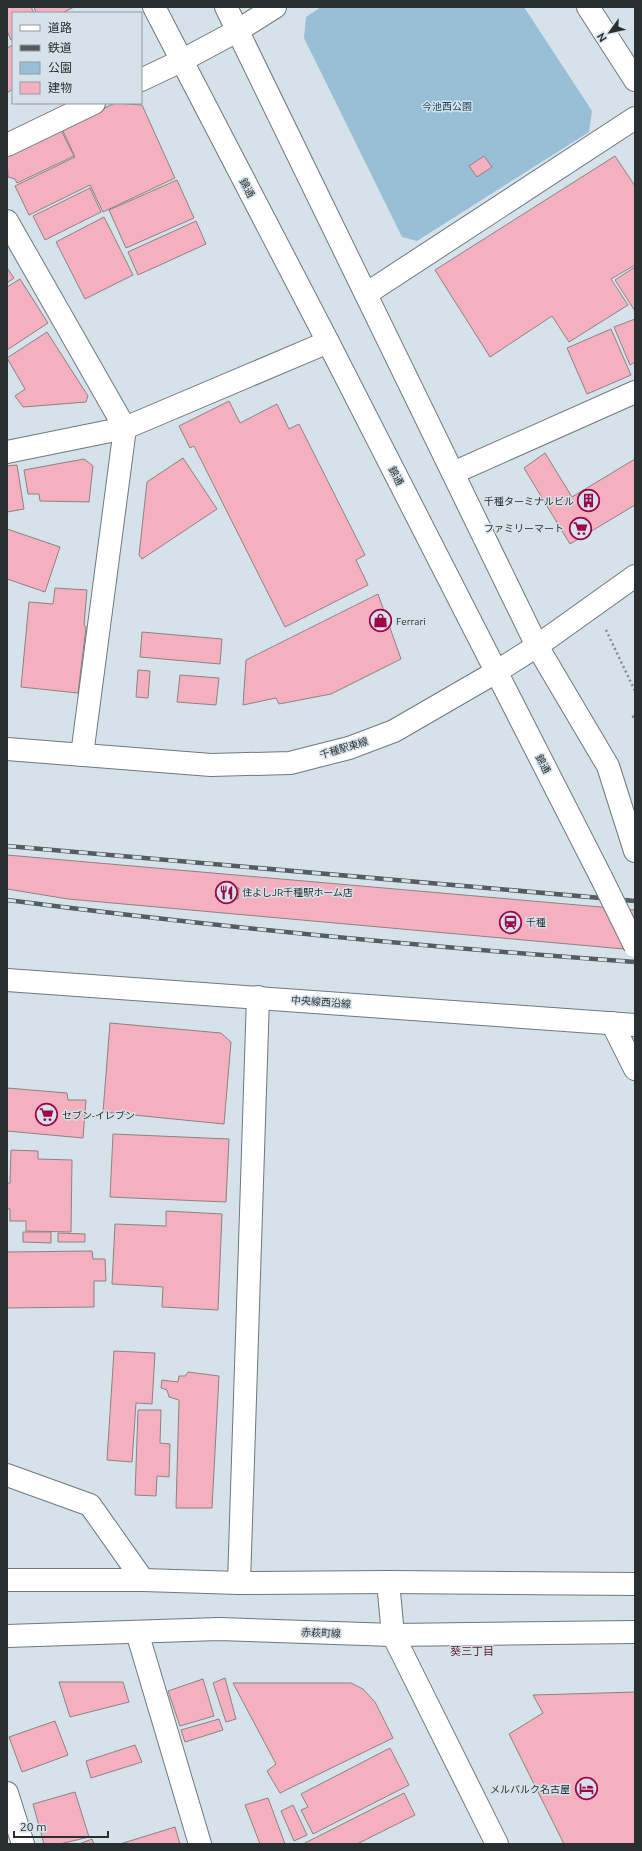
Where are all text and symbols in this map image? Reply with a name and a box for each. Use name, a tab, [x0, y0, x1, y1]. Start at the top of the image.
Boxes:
legend	[12, 12, 142, 104]
north arrow	[590, 12, 630, 52]
text: 道路	[48, 21, 72, 34]
text: N	[594, 31, 609, 44]
text: 鉄道	[48, 41, 72, 54]
text: 公園	[48, 61, 72, 74]
text: 建物	[48, 81, 72, 94]
park label: 今池西公園	[422, 101, 472, 112]
street label: 錦通	[237, 177, 257, 199]
street label: 錦通	[387, 465, 405, 487]
building icon: 千種ターミナルビル	[576, 488, 602, 514]
place label: 千種ターミナルビル	[484, 496, 574, 507]
supermarket icon: ファミリーマート	[567, 515, 593, 541]
place label: ファミリーマート	[484, 523, 564, 534]
shop icon: Ferrari	[368, 608, 394, 634]
place label: Ferrari	[396, 616, 426, 627]
street label: 千種駅東線	[318, 735, 370, 761]
street label: 錦通	[534, 753, 552, 775]
restaurant icon: 住よしJR千種駅ホーム店	[214, 879, 240, 905]
place label: 住よしJR千種駅ホーム店	[242, 887, 353, 898]
station icon: 千種	[497, 909, 523, 935]
place label: 千種	[526, 917, 546, 928]
street label: 中央線西沿線	[291, 994, 351, 1010]
supermarket icon: セブン-イレブン	[33, 1102, 59, 1128]
place label: セブン-イレブン	[62, 1110, 135, 1121]
street label: 赤萩町線	[301, 1627, 341, 1639]
district label: 葵三丁目	[450, 1645, 494, 1657]
hotel icon: メルパルク名古屋	[573, 1776, 599, 1802]
place label: メルパルク名古屋	[490, 1784, 570, 1795]
scale bar	[14, 1813, 108, 1839]
text: 20 m	[20, 1820, 47, 1833]

